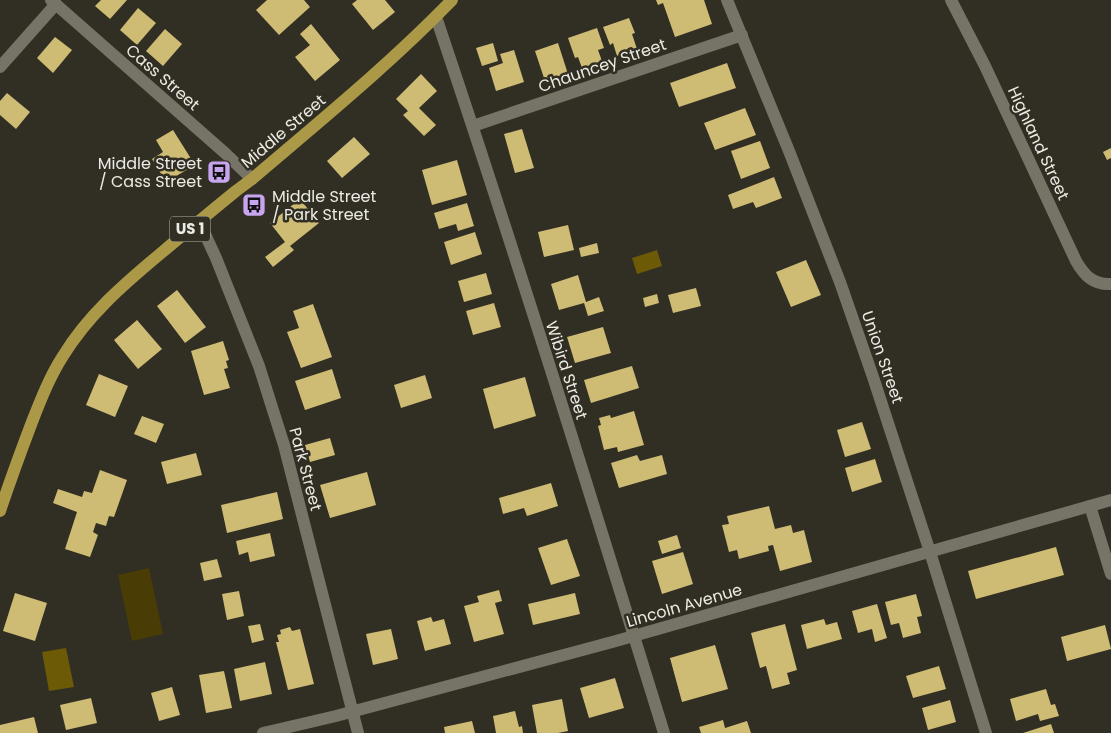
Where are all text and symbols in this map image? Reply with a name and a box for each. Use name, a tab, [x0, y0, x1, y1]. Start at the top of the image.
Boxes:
street label: Chauncey Street	[535, 33, 669, 98]
street label: Cass Street	[121, 39, 205, 116]
street label: Highland Street	[1002, 83, 1075, 204]
street label: Middle Street	[236, 89, 331, 174]
place label: Middle Street / Cass Street	[98, 152, 202, 193]
bus stop icon: Middle Street / Cass Street	[206, 159, 232, 185]
place label: Middle Street / Park Street	[272, 185, 376, 226]
bus stop icon: Middle Street / Park Street	[241, 192, 267, 218]
road number: US 1	[170, 216, 210, 242]
street label: Union Street	[856, 308, 909, 407]
street label: Wibird Street	[540, 318, 593, 422]
street label: Park Street	[283, 425, 328, 514]
street label: Lincoln Avenue	[623, 578, 745, 633]

